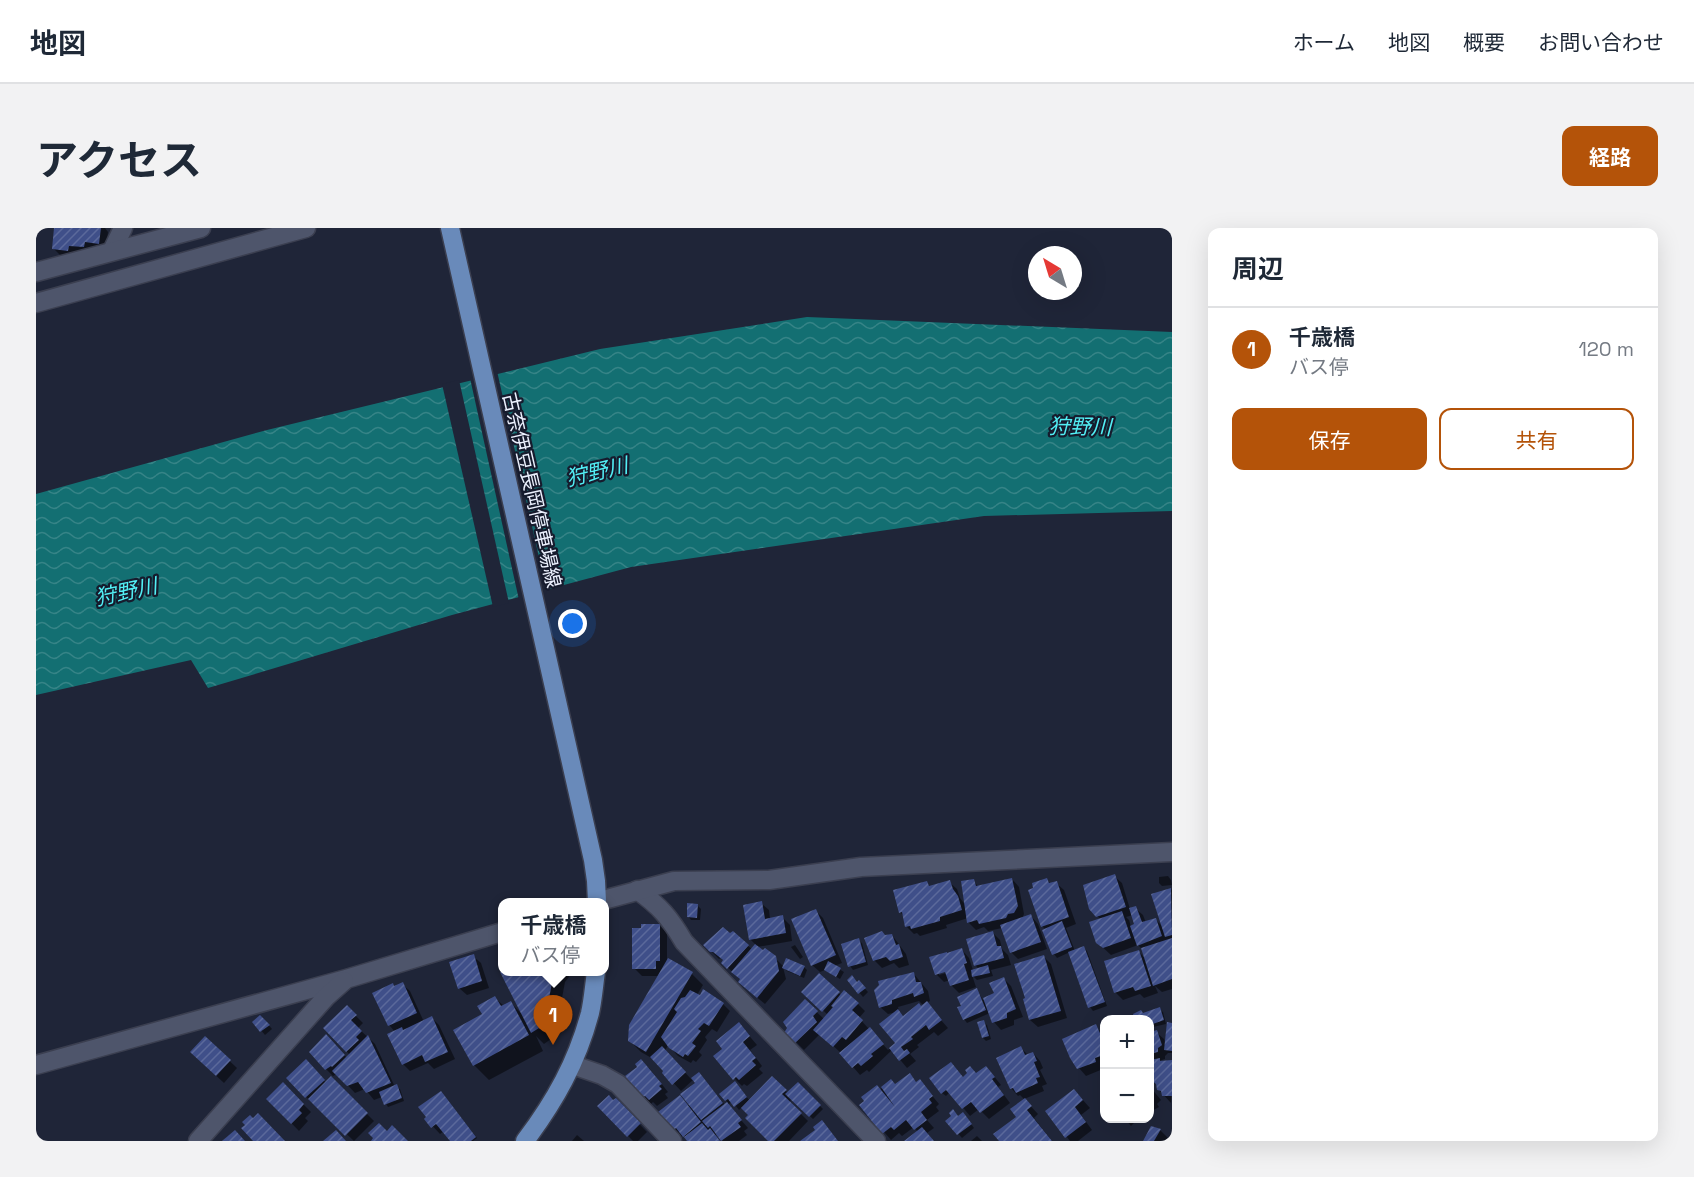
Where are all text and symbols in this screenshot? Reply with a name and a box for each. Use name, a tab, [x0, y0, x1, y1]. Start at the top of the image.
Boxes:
text: 地図	[30, 25, 86, 61]
text: ホーム	[1293, 29, 1355, 56]
text: 地図	[1388, 29, 1430, 56]
text: 概要	[1463, 29, 1505, 56]
text: お問い合わせ	[1538, 29, 1664, 56]
button: 経路	[1562, 126, 1658, 186]
text: アクセス	[36, 134, 202, 187]
north arrow	[1028, 246, 1082, 300]
text: 周辺	[1232, 252, 1284, 286]
text: 千歳橋	[1289, 323, 1355, 351]
text: 1	[1247, 336, 1256, 362]
text: 120 m	[1578, 336, 1634, 362]
text: バス停	[1289, 354, 1349, 380]
street label: 古奈伊豆長岡停車場線	[497, 390, 567, 590]
button: 保存	[1232, 408, 1427, 470]
button: 共有	[1439, 408, 1634, 470]
water label: 狩野川	[1048, 412, 1114, 441]
water label: 狩野川	[563, 451, 633, 492]
water label: 狩野川	[92, 571, 161, 611]
your location	[558, 609, 587, 638]
popup	[498, 898, 609, 976]
text: 千歳橋	[520, 911, 587, 939]
text: バス停	[520, 942, 580, 968]
pin: 1	[534, 996, 572, 1045]
map controls	[1100, 1015, 1154, 1123]
button: +	[1100, 1015, 1154, 1069]
button: −	[1100, 1069, 1154, 1123]

